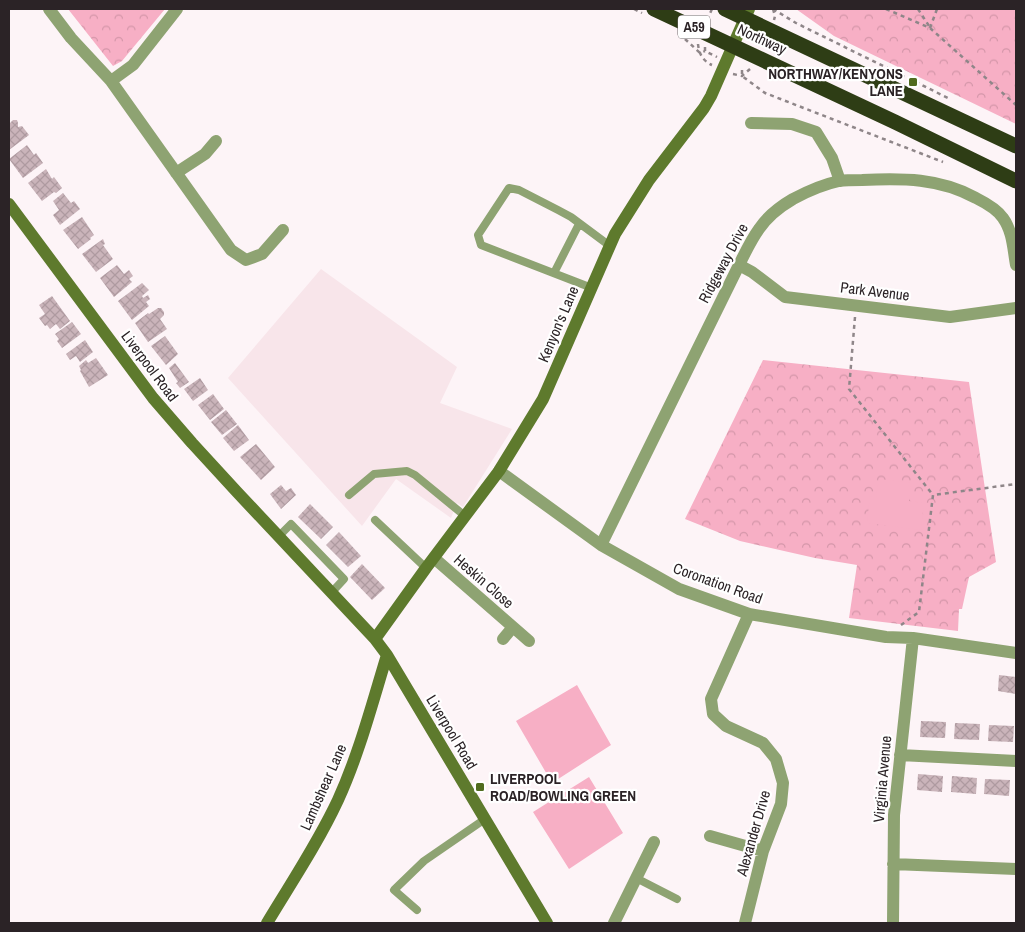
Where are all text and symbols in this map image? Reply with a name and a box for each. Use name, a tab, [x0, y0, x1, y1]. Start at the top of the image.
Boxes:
road number: A59	[678, 16, 710, 38]
street label: Northway	[734, 19, 791, 60]
place label: NORTHWAY/KENYONS LANE	[768, 63, 903, 101]
marker: NORTHWAY/KENYONS LANE	[907, 76, 919, 88]
street label: Ridgeway Drive	[693, 219, 753, 307]
street label: Park Avenue	[839, 276, 911, 306]
street label: Kenyon's Lane	[533, 282, 584, 365]
street label: Liverpool Road	[117, 326, 183, 406]
street label: Heskin Close	[450, 549, 519, 613]
street label: Coronation Road	[670, 557, 766, 609]
street label: Liverpool Road	[422, 691, 482, 773]
street label: Virginia Avenue	[868, 735, 896, 823]
street label: Lambshear Lane	[295, 740, 351, 833]
place label: LIVERPOOL ROAD/BOWLING GREEN	[490, 768, 636, 806]
marker: LIVERPOOL ROAD/BOWLING GREEN	[474, 781, 486, 793]
street label: Alexander Drive	[730, 788, 775, 879]

